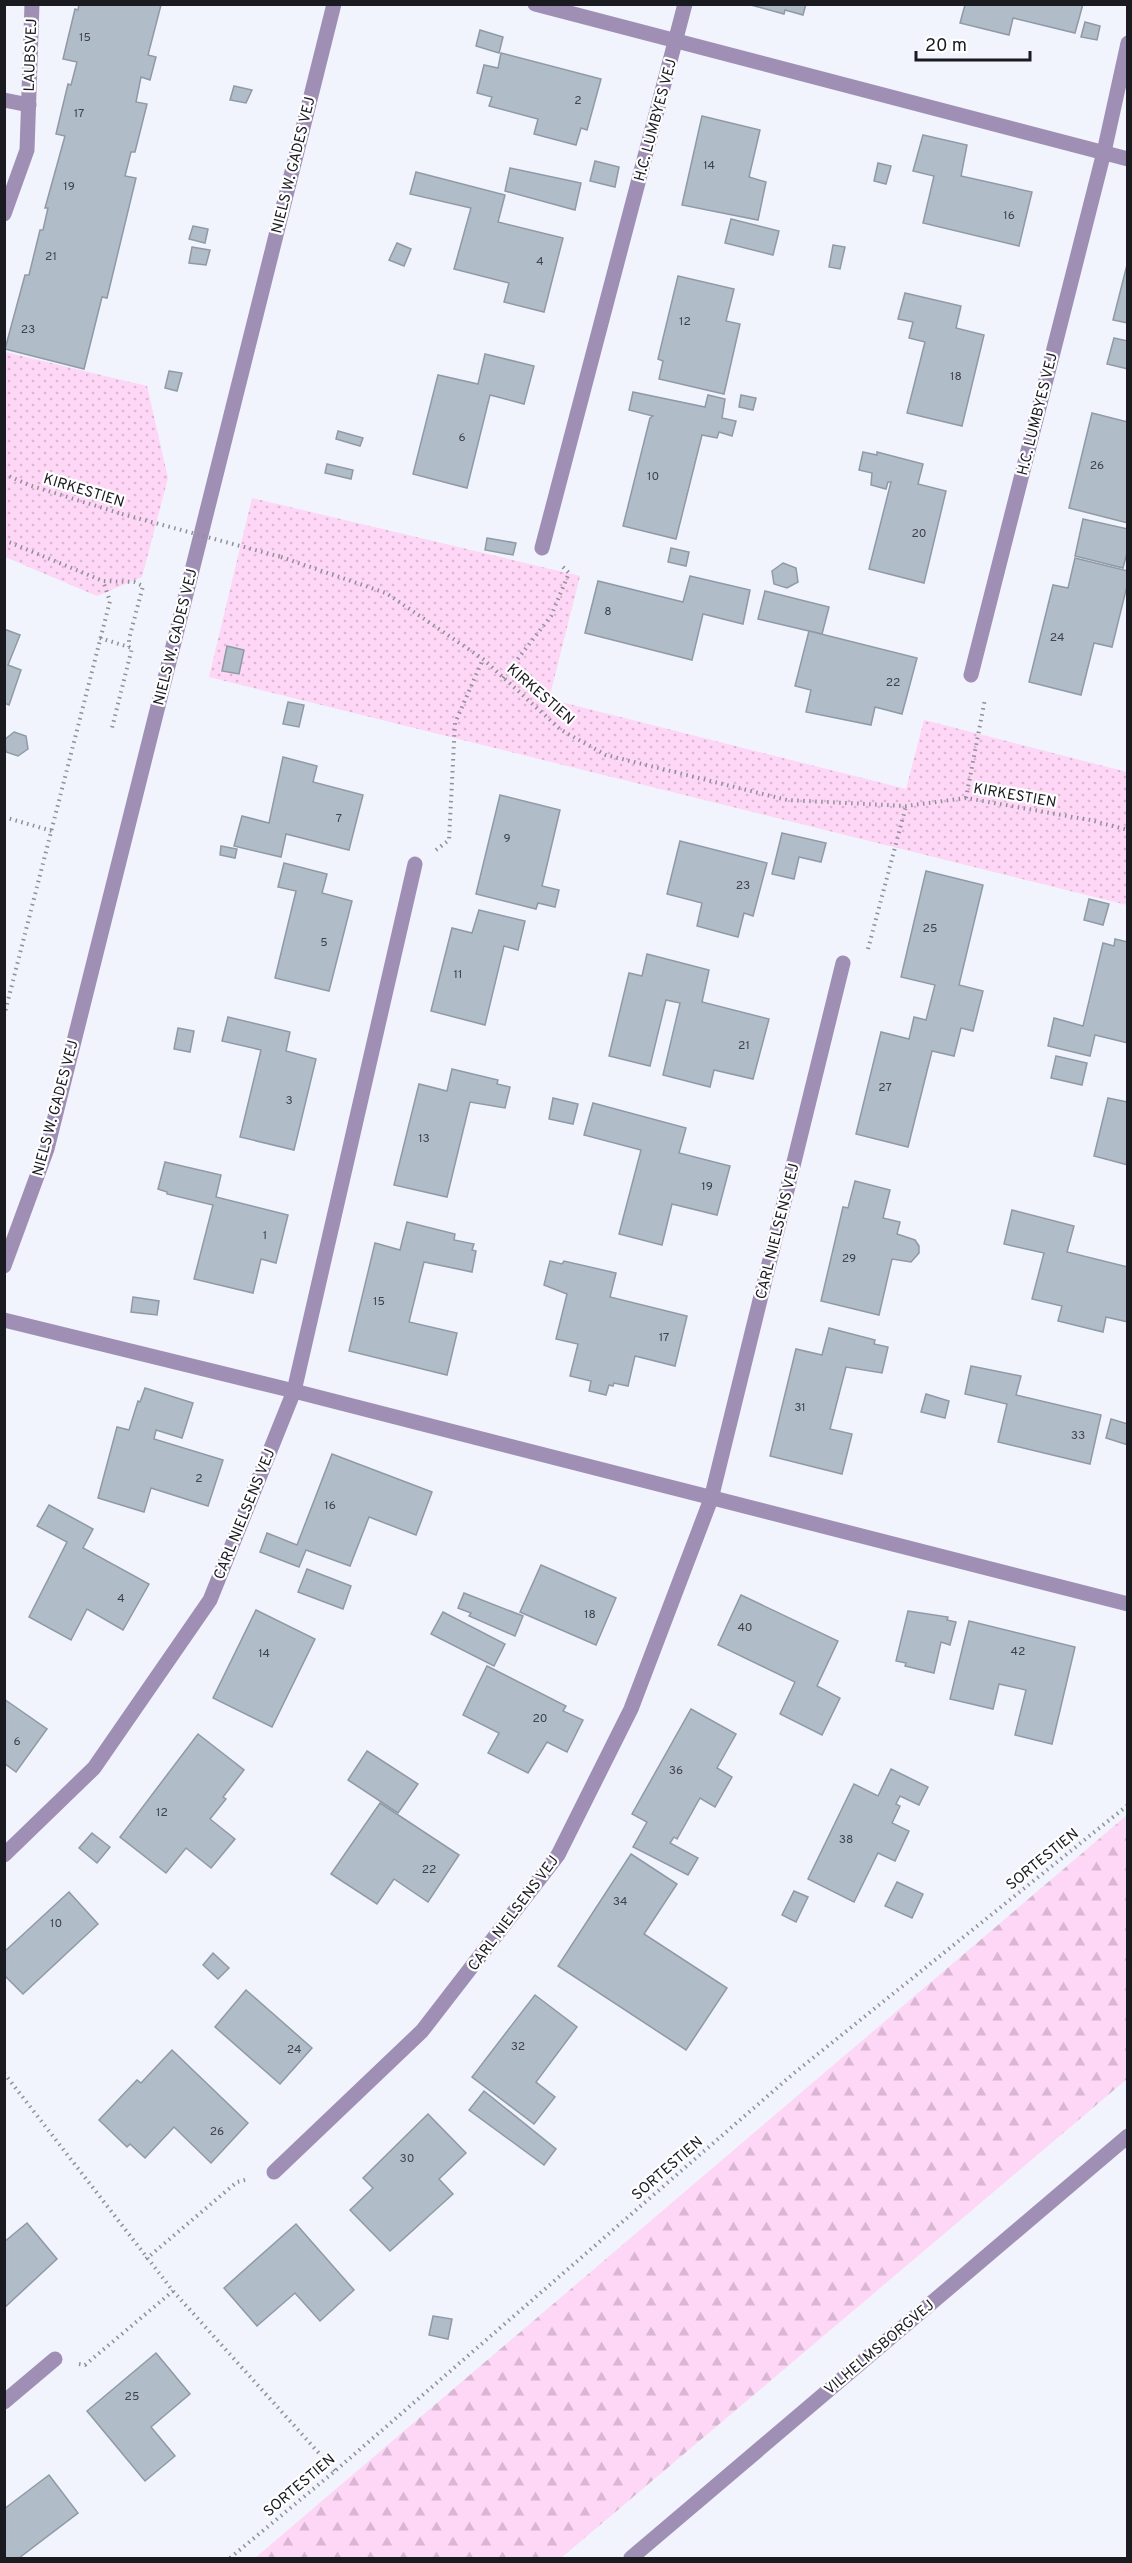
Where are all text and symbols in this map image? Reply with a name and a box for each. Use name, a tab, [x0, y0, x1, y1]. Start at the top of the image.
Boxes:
street label: LAUBSVEJ	[21, 18, 42, 92]
scale bar	[916, 24, 1030, 62]
house number: 15	[79, 30, 91, 46]
text: 20 m	[925, 35, 967, 58]
street label: H.C. LUMBYES VEJ	[631, 57, 682, 184]
house number: 2	[574, 93, 582, 109]
street label: NIELS W. GADES VEJ	[268, 95, 321, 236]
house number: 17	[74, 106, 84, 122]
house number: 14	[703, 158, 715, 174]
house number: 19	[63, 179, 75, 195]
house number: 16	[1003, 208, 1015, 224]
house number: 21	[45, 249, 57, 265]
house number: 4	[536, 254, 544, 270]
house number: 12	[679, 314, 691, 330]
house number: 23	[21, 322, 35, 338]
street label: H.C. LUMBYES VEJ	[1014, 351, 1063, 478]
house number: 18	[950, 369, 962, 385]
house number: 6	[458, 430, 466, 446]
house number: 26	[1090, 458, 1104, 474]
house number: 10	[647, 469, 659, 485]
street label: KIRKESTIEN	[41, 470, 126, 513]
house number: 20	[911, 526, 927, 542]
street label: NIELS W. GADES VEJ	[150, 567, 203, 708]
house number: 8	[604, 604, 612, 620]
house number: 24	[1050, 630, 1064, 646]
street label: KIRKESTIEN	[502, 660, 578, 730]
house number: 22	[886, 675, 900, 691]
street label: KIRKESTIEN	[972, 780, 1058, 813]
house number: 7	[336, 811, 342, 827]
house number: 9	[503, 831, 511, 847]
house number: 23	[736, 878, 750, 894]
house number: 25	[923, 921, 937, 937]
house number: 5	[320, 935, 328, 951]
house number: 11	[454, 967, 462, 983]
street label: NIELS W. GADES VEJ	[29, 1038, 84, 1179]
house number: 21	[738, 1038, 750, 1054]
house number: 27	[878, 1080, 892, 1096]
house number: 3	[285, 1093, 293, 1109]
house number: 13	[418, 1131, 430, 1147]
street label: CARL NIELSENS VEJ	[752, 1161, 805, 1301]
house number: 19	[701, 1179, 713, 1195]
house number: 1	[263, 1228, 267, 1244]
house number: 29	[842, 1251, 856, 1267]
house number: 15	[373, 1294, 385, 1310]
house number: 17	[659, 1330, 669, 1346]
house number: 31	[794, 1400, 806, 1416]
house number: 33	[1071, 1428, 1085, 1444]
street label: CARL NIELSENS VEJ	[210, 1446, 280, 1583]
house number: 2	[195, 1471, 203, 1487]
house number: 16	[324, 1498, 336, 1514]
house number: 4	[117, 1591, 125, 1607]
house number: 18	[584, 1607, 596, 1623]
house number: 40	[737, 1620, 753, 1636]
house number: 42	[1011, 1644, 1025, 1660]
house number: 14	[258, 1646, 270, 1662]
house number: 20	[532, 1711, 548, 1727]
house number: 6	[13, 1734, 21, 1750]
house number: 36	[669, 1763, 683, 1779]
house number: 12	[156, 1805, 168, 1821]
street label: SORTESTIEN	[1003, 1825, 1083, 1895]
house number: 38	[839, 1832, 853, 1848]
street label: CARL NIELSENS VEJ	[465, 1852, 564, 1975]
house number: 22	[422, 1862, 436, 1878]
house number: 34	[613, 1894, 627, 1910]
house number: 10	[50, 1916, 62, 1932]
house number: 32	[511, 2039, 525, 2055]
house number: 24	[287, 2042, 301, 2058]
house number: 26	[210, 2124, 224, 2140]
street label: SORTESTIEN	[628, 2133, 707, 2205]
house number: 30	[400, 2151, 414, 2167]
street label: VILHELMSBORGVEJ	[821, 2297, 939, 2400]
house number: 25	[125, 2389, 139, 2405]
street label: SORTESTIEN	[260, 2451, 340, 2522]

